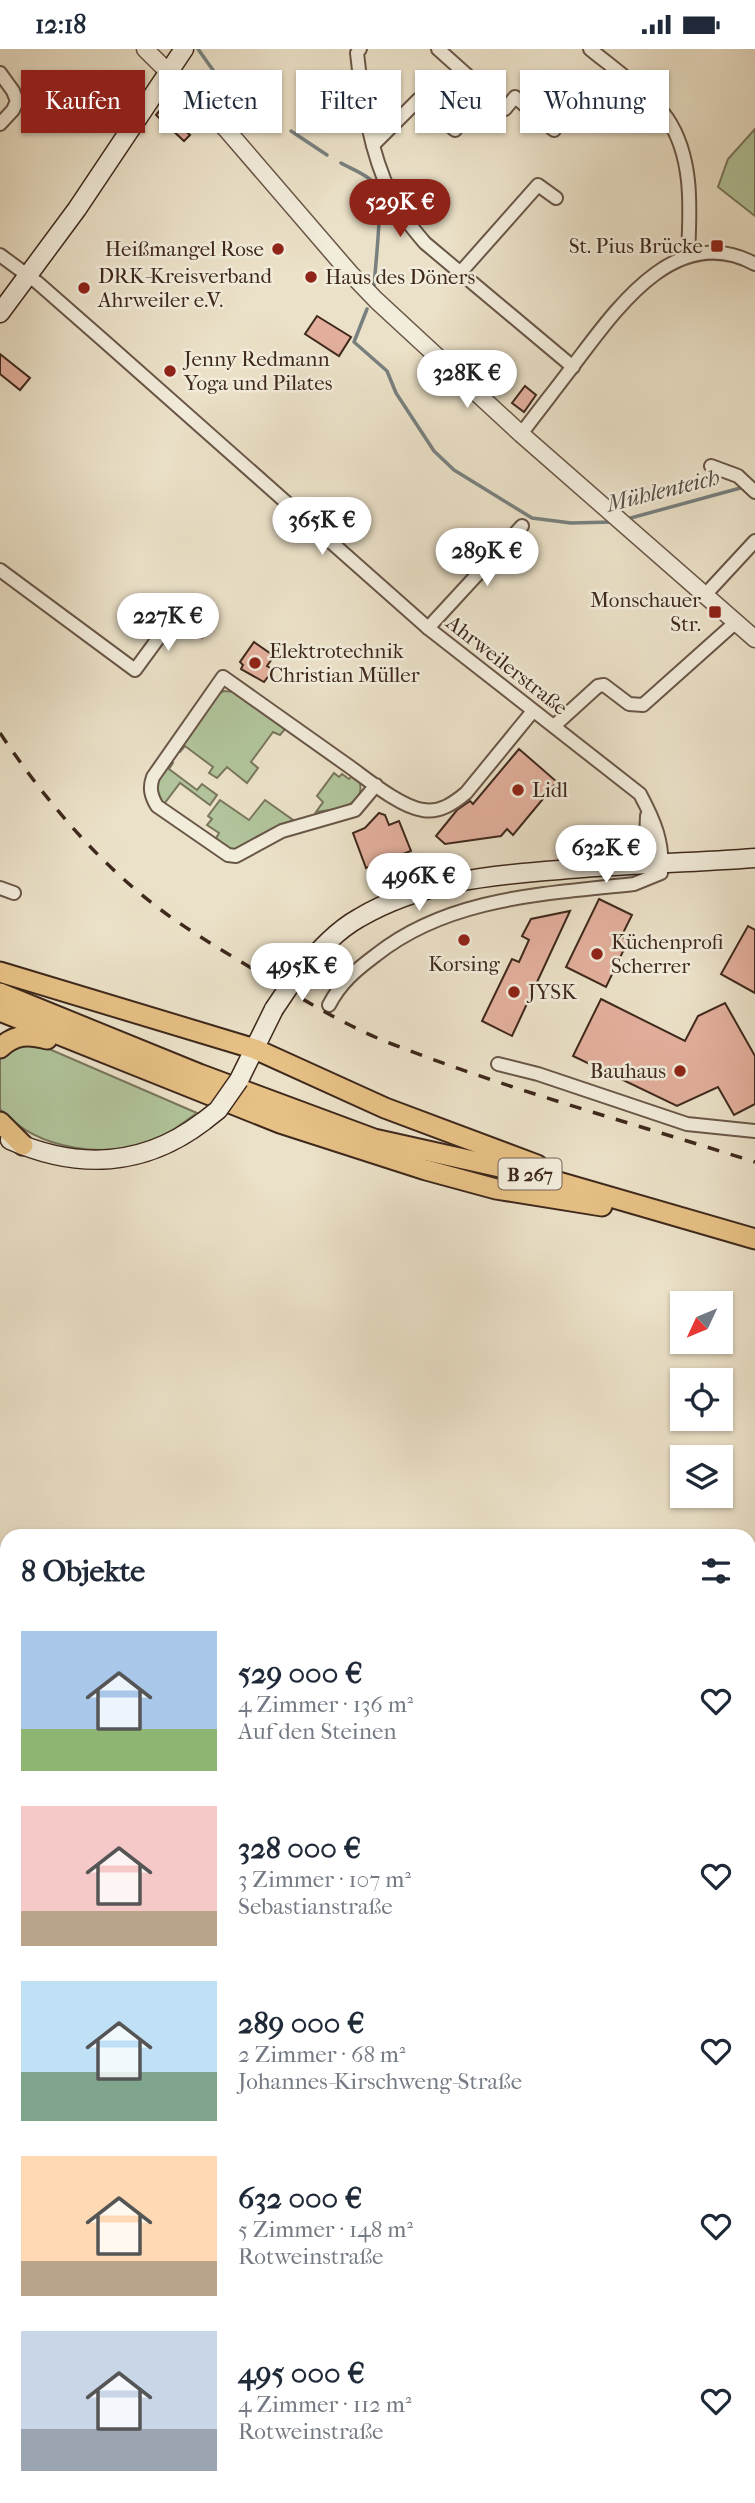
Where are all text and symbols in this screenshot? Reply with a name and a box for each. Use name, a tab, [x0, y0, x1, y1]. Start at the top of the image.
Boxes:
text: 12:18	[35, 9, 86, 40]
chip: Kaufen	[21, 70, 145, 133]
chip: Mieten	[159, 70, 282, 133]
chip: Filter	[296, 70, 401, 133]
chip: Neu	[415, 70, 506, 133]
chip: Wohnung	[520, 70, 669, 133]
pin: 529K €	[343, 179, 457, 239]
text: 529K €	[365, 188, 435, 215]
place label: St. Pius Brücke	[569, 234, 703, 258]
place label: Heißmangel Rose	[105, 237, 264, 261]
marker: St. Pius Brücke	[709, 238, 725, 254]
marker: Heißmangel Rose	[270, 241, 286, 257]
place label: DRK-Kreisverband Ahrweiler e.V.	[97, 264, 272, 312]
place label: Haus des Döners	[325, 265, 475, 289]
marker: Haus des Döners	[303, 269, 319, 285]
marker: DRK-Kreisverband Ahrweiler e.V.	[76, 280, 92, 296]
place label: Jenny Redmann Yoga und Pilates	[182, 347, 333, 395]
pin: 328K €	[410, 351, 524, 410]
text: 328K €	[433, 359, 501, 386]
marker: Jenny Redmann Yoga und Pilates	[162, 363, 178, 379]
water label: Mühlenteich	[602, 463, 723, 518]
pin: 365K €	[265, 497, 379, 557]
text: 365K €	[288, 506, 356, 533]
pin: 289K €	[430, 529, 544, 588]
text: 289K €	[452, 537, 522, 564]
place label: Monschauer Str.	[590, 588, 701, 636]
pin: 227K €	[111, 593, 225, 653]
text: 227K €	[133, 602, 203, 629]
marker: Monschauer Str.	[707, 604, 723, 620]
street label: Ahrweilerstraße	[441, 610, 572, 720]
place label: Elektrotechnik Christian Müller	[269, 639, 420, 687]
marker: Elektrotechnik Christian Müller	[247, 655, 263, 671]
place label: Lidl	[532, 778, 568, 802]
marker: Lidl	[510, 782, 526, 798]
pin: 632K €	[549, 825, 663, 885]
text: 632K €	[571, 834, 641, 861]
pin: 496K €	[362, 853, 476, 913]
text: 496K €	[382, 862, 456, 889]
place label: Küchenprofi Scherrer	[611, 930, 724, 978]
marker: Korsing	[456, 932, 472, 948]
pin: 495K €	[245, 943, 359, 1003]
marker: Küchenprofi Scherrer	[589, 946, 605, 962]
text: 495K €	[267, 952, 337, 979]
place label: Korsing	[428, 952, 501, 976]
place label: JYSK	[526, 980, 578, 1004]
marker: JYSK	[506, 984, 522, 1000]
place label: Bauhaus	[590, 1059, 666, 1083]
marker: Bauhaus	[672, 1063, 688, 1079]
road number: B 267	[498, 1159, 562, 1189]
north arrow	[670, 1291, 733, 1355]
map controls	[670, 1291, 733, 1508]
button: locate	[670, 1368, 733, 1431]
button: layers	[670, 1445, 733, 1508]
icon: filters	[697, 1552, 735, 1590]
text: 8 Objekte	[21, 1554, 145, 1589]
text: 529 000 €	[238, 1656, 362, 1691]
icon: home	[77, 1659, 161, 1743]
icon: heart	[697, 1682, 735, 1720]
text: 4 Zimmer · 136 m²	[238, 1691, 413, 1718]
text: Auf den Steinen	[238, 1718, 397, 1745]
text: 328 000 €	[238, 1831, 361, 1866]
icon: home	[77, 1834, 161, 1918]
icon: heart	[697, 1857, 735, 1895]
text: 3 Zimmer · 107 m²	[238, 1866, 411, 1893]
text: Sebastianstraße	[238, 1893, 393, 1920]
text: 289 000 €	[238, 2006, 365, 2041]
icon: home	[77, 2009, 161, 2093]
icon: heart	[697, 2032, 735, 2070]
text: 2 Zimmer · 68 m²	[238, 2041, 405, 2068]
text: Johannes-Kirschweng-Straße	[238, 2068, 522, 2095]
text: 632 000 €	[238, 2181, 362, 2216]
icon: home	[77, 2184, 161, 2268]
icon: heart	[697, 2207, 735, 2245]
text: 5 Zimmer · 148 m²	[238, 2216, 413, 2243]
text: Rotweinstraße	[238, 2243, 383, 2270]
text: 495 000 €	[238, 2356, 365, 2391]
icon: home	[77, 2359, 161, 2443]
icon: heart	[697, 2382, 735, 2420]
text: 4 Zimmer · 112 m²	[238, 2391, 411, 2418]
text: Rotweinstraße	[238, 2418, 383, 2445]

